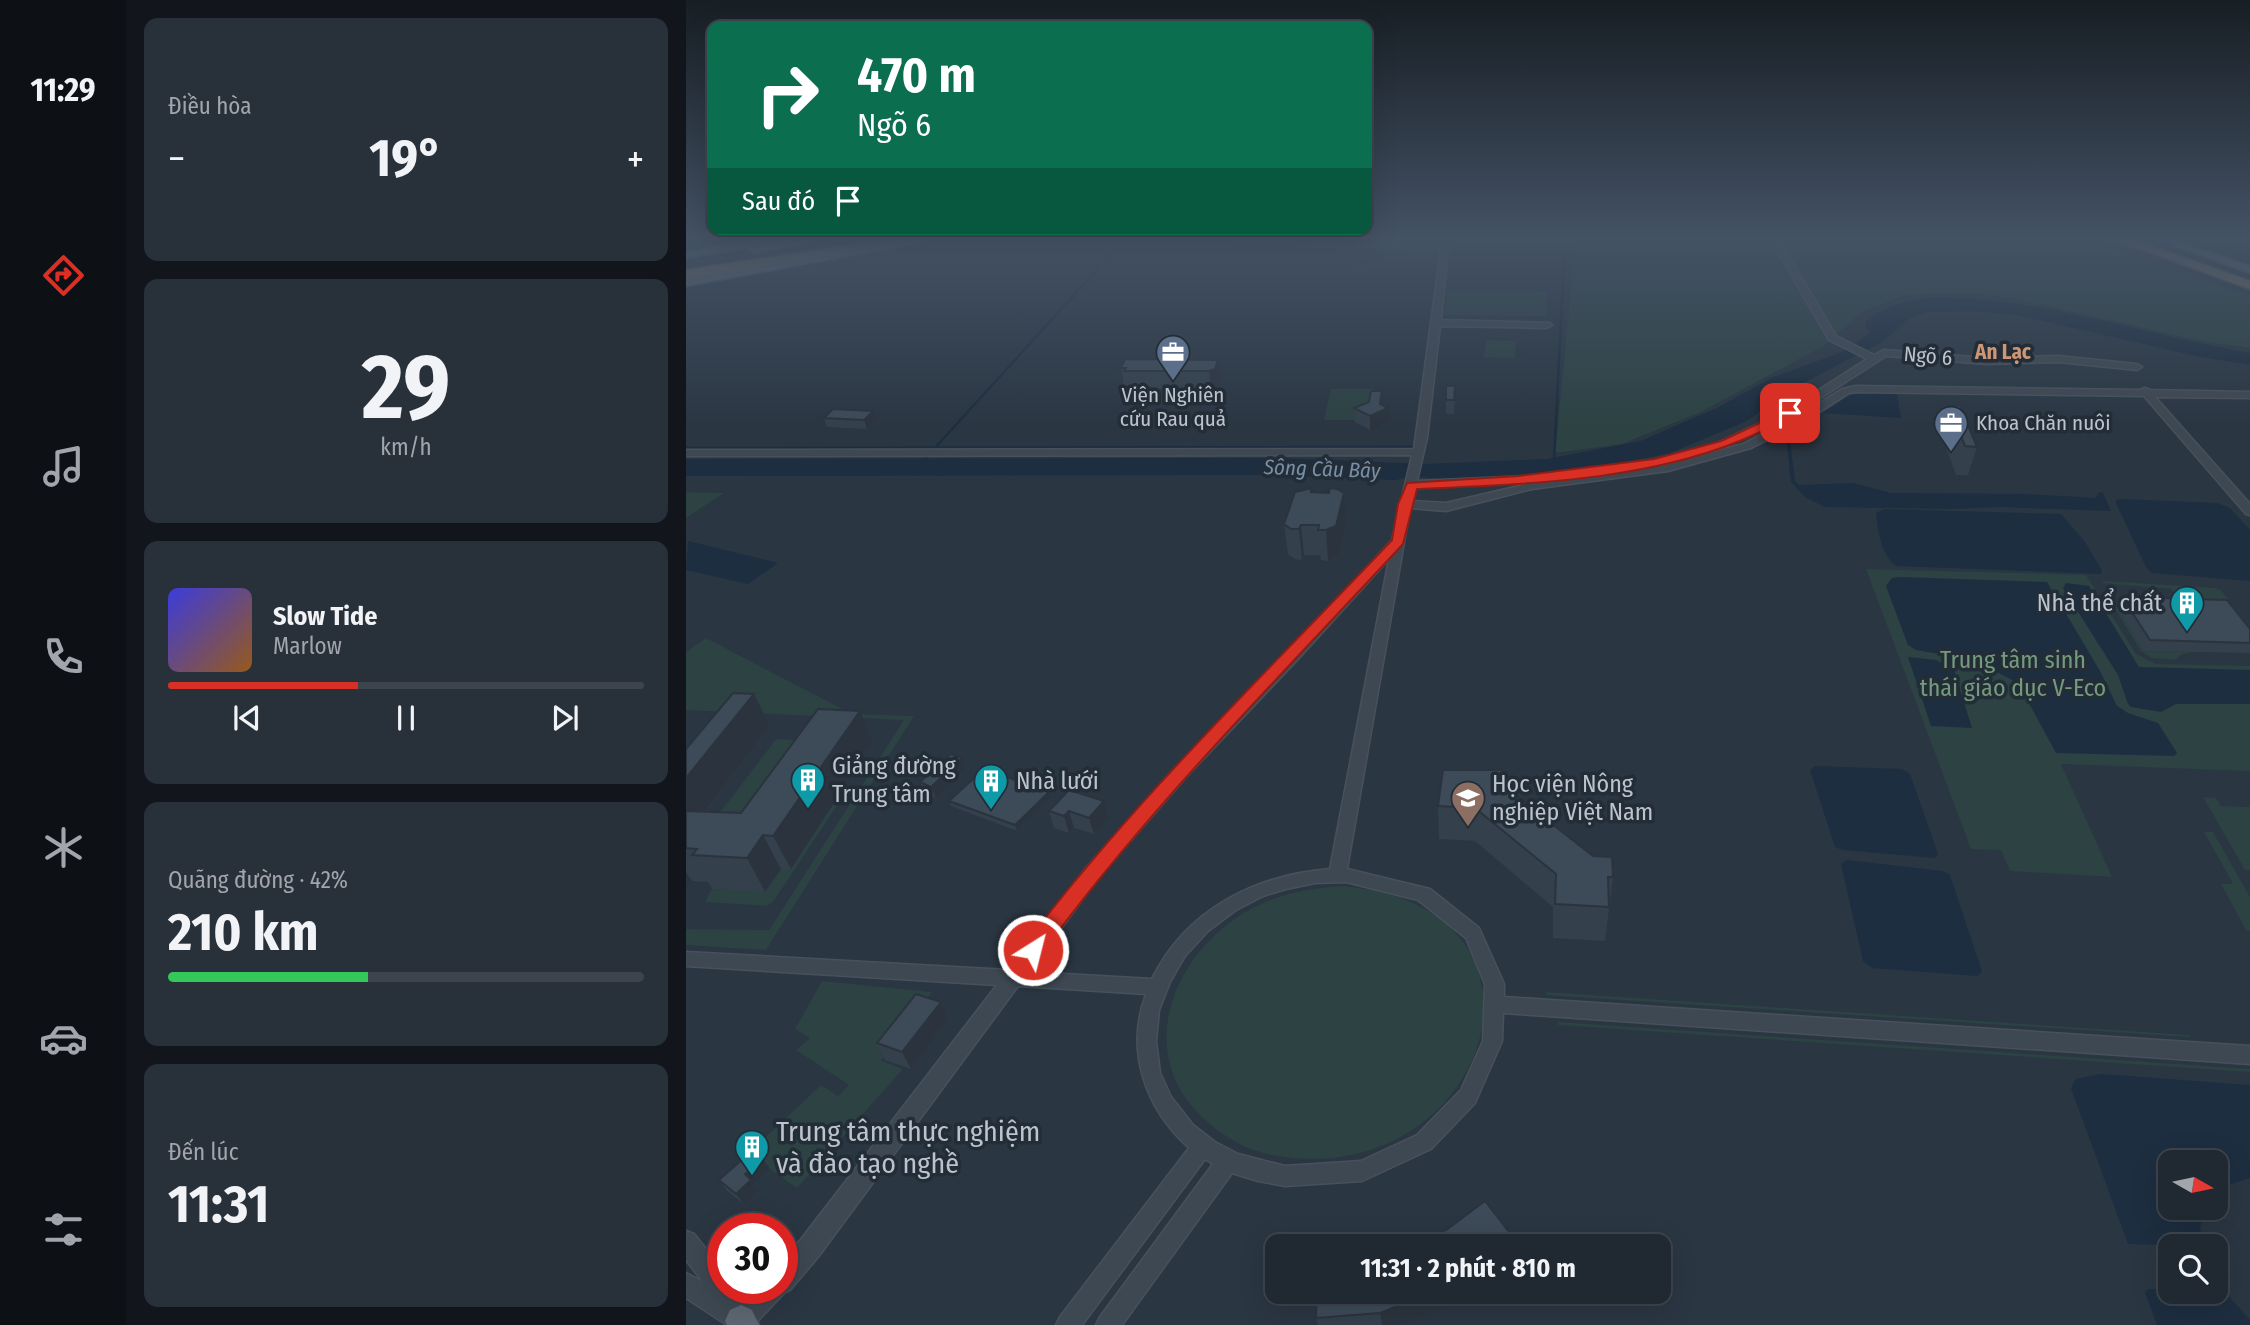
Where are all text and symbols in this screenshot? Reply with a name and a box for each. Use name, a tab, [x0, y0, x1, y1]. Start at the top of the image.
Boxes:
text: 470 m	[857, 46, 976, 105]
icon: right	[742, 49, 833, 140]
text: 11:29	[30, 71, 96, 109]
text: Điều hòa	[168, 92, 252, 120]
text: Ngõ 6	[857, 106, 931, 144]
text: 19°	[369, 127, 443, 190]
text: −	[168, 136, 185, 182]
text: +	[627, 136, 644, 182]
icon: arrive	[829, 182, 867, 220]
text: Sau đó	[742, 186, 815, 217]
icon: directions	[39, 251, 88, 300]
text: 29	[362, 333, 450, 442]
office icon: Viện Nghiên cứu Rau quả	[1154, 333, 1192, 382]
district label: An Lạc	[1974, 339, 2032, 365]
street label: Ngõ 6	[1903, 341, 1953, 371]
place label: Viện Nghiên cứu Rau quả	[1120, 382, 1226, 432]
pin	[1760, 383, 1820, 443]
icon: arrive	[1771, 394, 1809, 432]
office icon: Khoa Chăn nuôi	[1932, 404, 1970, 453]
place label: Khoa Chăn nuôi	[1976, 410, 2110, 436]
text: km/h	[380, 433, 432, 461]
icon: music	[39, 442, 88, 491]
water label: Sông Cầu Bây	[1262, 454, 1381, 484]
building icon: Nhà thể chất	[2168, 584, 2206, 633]
place label: Nhà thể chất	[2037, 587, 2162, 617]
text: Slow Tide	[273, 601, 377, 632]
icon: phone	[39, 632, 88, 681]
text: Marlow	[273, 632, 342, 660]
park label: Trung tâm sinh thái giáo dục V-Eco	[1920, 646, 2106, 702]
icon: previous	[228, 699, 266, 737]
icon: pause	[387, 699, 425, 737]
icon: next	[546, 699, 584, 737]
place label: Giảng đường Trung tâm	[832, 752, 957, 808]
building icon: Giảng đường Trung tâm	[789, 761, 827, 810]
building icon: Nhà lưới	[972, 762, 1010, 811]
place label: Nhà lưới	[1016, 767, 1099, 795]
place label: Học viện Nông nghiệp Việt Nam	[1492, 770, 1653, 826]
school or university icon: Học viện Nông nghiệp Việt Nam	[1449, 779, 1487, 828]
icon: climate	[39, 823, 88, 872]
text: Quãng đường · 42%	[168, 866, 348, 894]
text: 210 km	[168, 901, 319, 964]
position arrow	[996, 913, 1070, 987]
icon: car	[39, 1014, 88, 1063]
place label: Trung tâm thực nghiệm và đào tạo nghề	[776, 1115, 1040, 1180]
building icon: Trung tâm thực nghiệm và đào tạo nghề	[733, 1128, 771, 1177]
text: Đến lúc	[168, 1138, 238, 1166]
north arrow	[2158, 1150, 2228, 1220]
map controls	[2158, 1150, 2228, 1304]
text: 11:31	[168, 1173, 269, 1236]
icon: filters	[39, 1205, 88, 1254]
speed limit sign: 30	[707, 1213, 798, 1304]
button: search	[2158, 1234, 2228, 1304]
text: 11:31 · 2 phút · 810 m	[1360, 1253, 1576, 1284]

